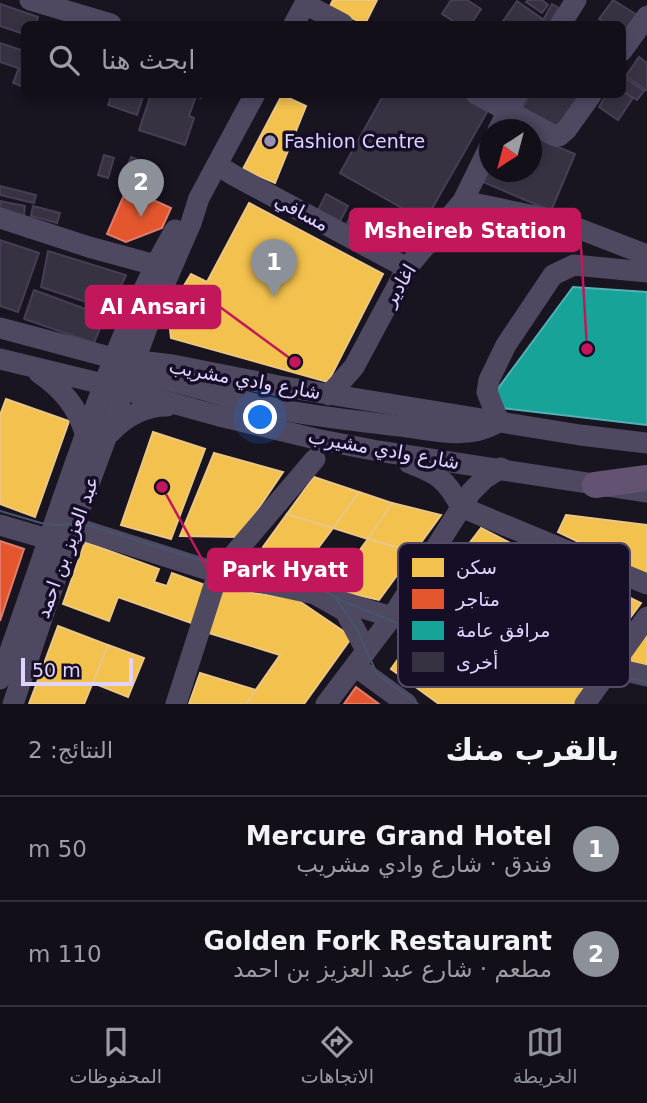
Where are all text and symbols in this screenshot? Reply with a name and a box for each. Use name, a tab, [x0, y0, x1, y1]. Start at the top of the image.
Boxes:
search box	[21, 21, 626, 98]
icon: search	[45, 41, 83, 79]
text: ابحث هنا	[101, 45, 196, 75]
north arrow	[479, 119, 542, 182]
place label: Fashion Centre	[284, 130, 425, 152]
marker: Fashion Centre	[262, 133, 278, 149]
pin: 2	[118, 159, 164, 217]
street label: مسافي	[271, 189, 333, 236]
callout: Msheireb Station	[350, 209, 580, 251]
text: Msheireb Station	[364, 219, 566, 243]
pin: 1	[251, 239, 297, 297]
street label: اغادير	[377, 260, 421, 311]
callout: Al Ansari	[86, 286, 220, 328]
text: Al Ansari	[100, 295, 206, 319]
street label: شارع وادي مشريب	[167, 355, 323, 404]
your location	[243, 400, 277, 434]
street label: شارع وادي مشيرب	[306, 425, 461, 474]
street label: عبد العزيز بن احمد	[31, 473, 104, 621]
legend	[398, 543, 630, 687]
callout: Park Hyatt	[208, 549, 362, 591]
text: سكن	[456, 556, 497, 579]
text: Park Hyatt	[222, 558, 348, 582]
text: متاجر	[455, 588, 500, 611]
text: مرافق عامة	[456, 619, 550, 642]
text: أخرى	[456, 650, 498, 674]
scale bar	[21, 655, 133, 687]
text: 50 m	[32, 659, 81, 681]
text: بالقرب منك	[446, 732, 619, 767]
text: النتائج: 2	[28, 737, 113, 763]
text: Mercure Grand Hotel	[246, 821, 552, 851]
text: 50 m	[28, 836, 87, 862]
text: 1	[588, 836, 604, 862]
text: فندق · شارع وادي مشريب	[296, 851, 552, 877]
text: Golden Fork Restaurant	[203, 926, 552, 956]
text: 110 m	[28, 941, 102, 967]
text: 2	[588, 941, 604, 967]
text: مطعم · شارع عبد العزيز بن احمد	[233, 956, 552, 982]
tab: المحفوظات	[69, 1023, 162, 1087]
tab: الاتجاهات	[301, 1023, 374, 1087]
tab: الخريطة	[513, 1023, 578, 1087]

